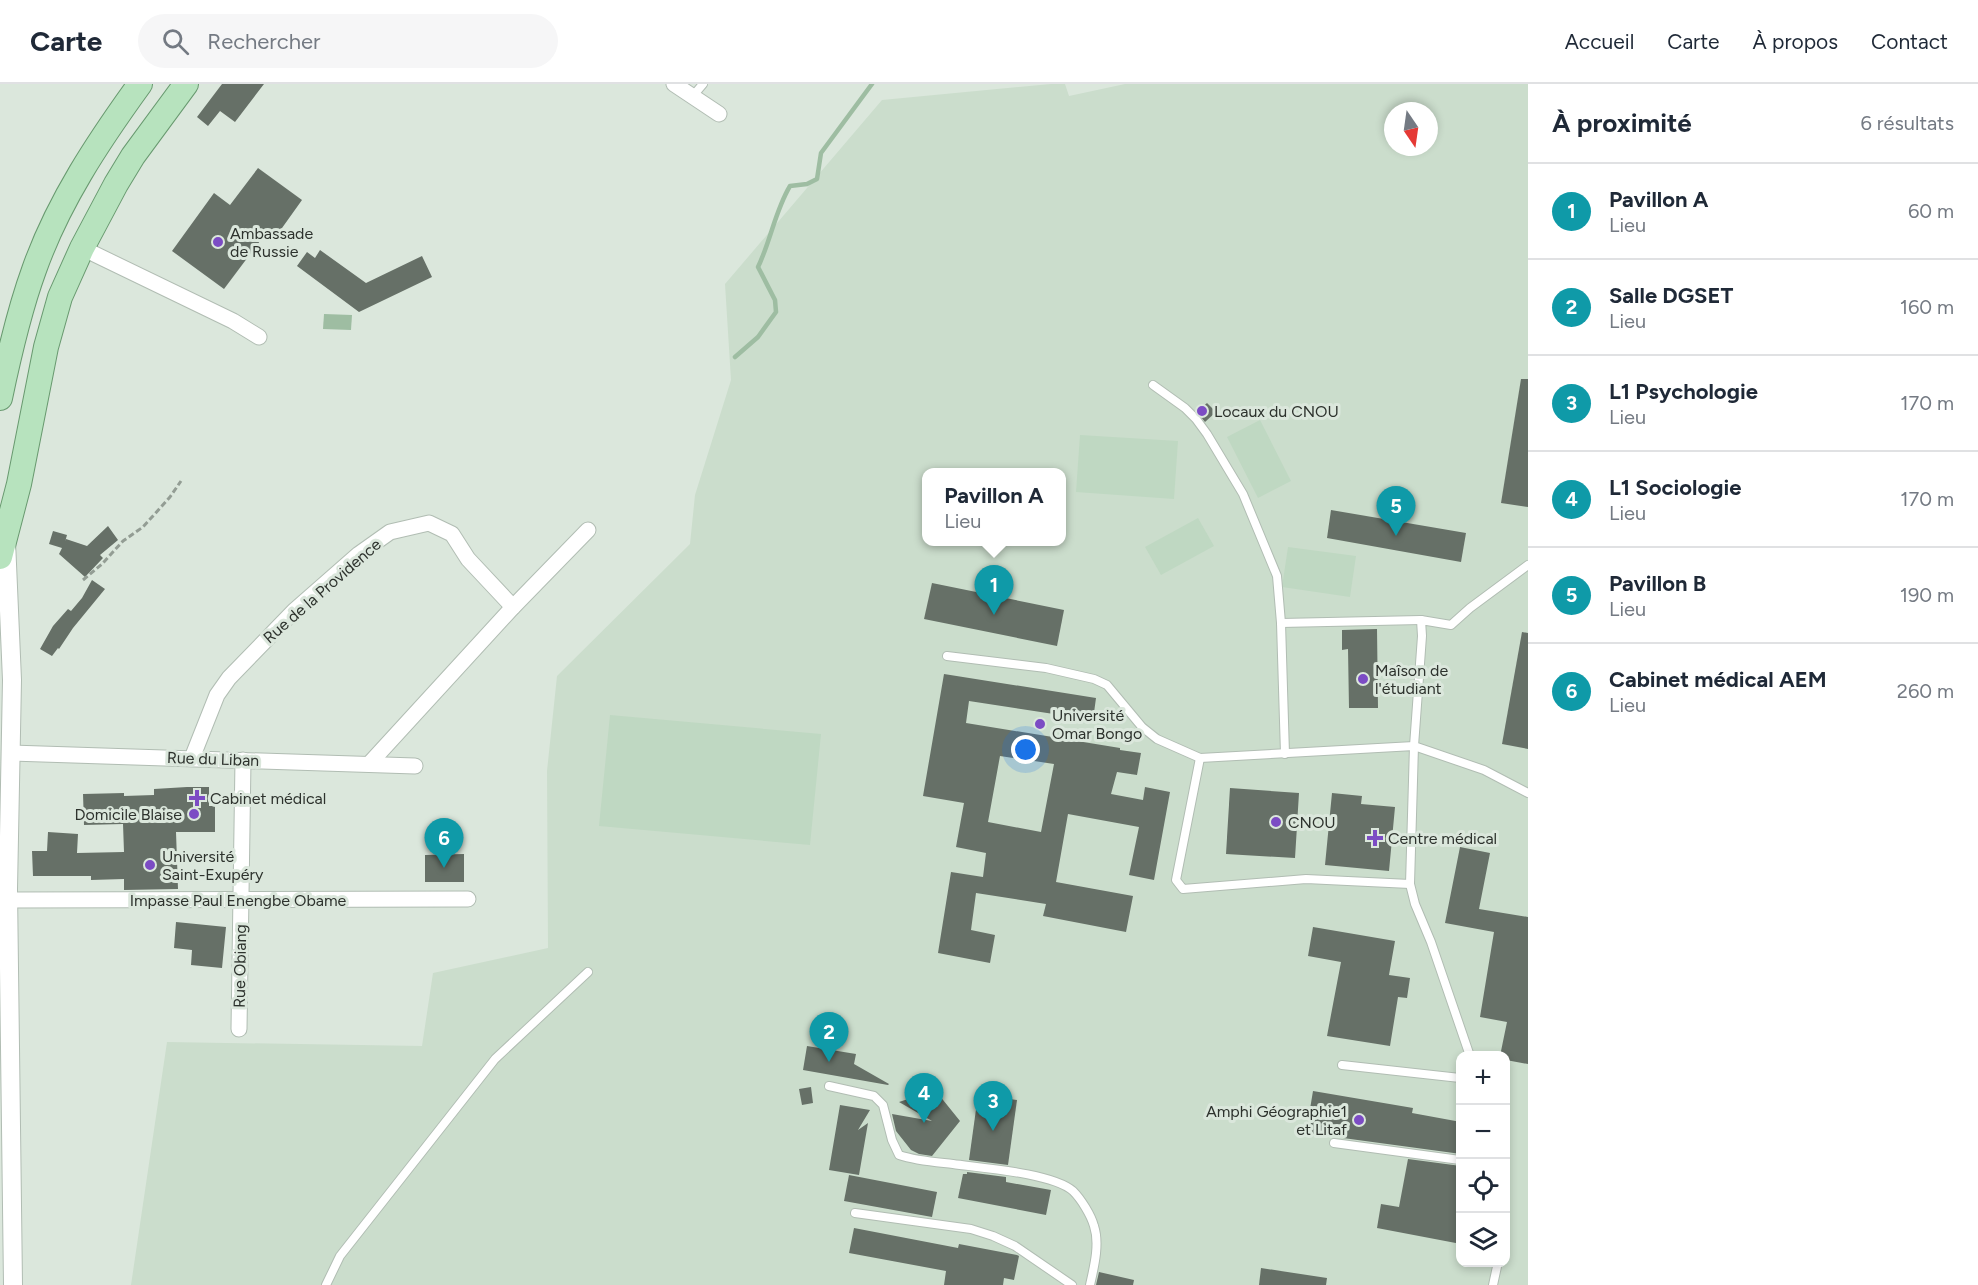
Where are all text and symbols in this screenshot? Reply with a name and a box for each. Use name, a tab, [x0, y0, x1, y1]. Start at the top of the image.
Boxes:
search box	[138, 14, 558, 68]
text: Carte	[30, 24, 102, 58]
icon: search	[159, 25, 192, 58]
text: Rechercher	[207, 28, 320, 55]
text: Accueil	[1565, 29, 1634, 54]
text: Carte	[1667, 29, 1720, 54]
text: À propos	[1753, 29, 1838, 54]
text: Contact	[1871, 29, 1948, 54]
north arrow	[1384, 102, 1438, 156]
text: À proximité	[1552, 107, 1692, 139]
text: 6 résultats	[1861, 111, 1954, 135]
text: Pavillon A	[1609, 186, 1709, 213]
text: 1	[1567, 199, 1576, 223]
text: 60 m	[1908, 199, 1954, 223]
text: Lieu	[1609, 213, 1646, 237]
place label: Ambassade de Russie	[230, 224, 313, 261]
marker: Ambassade de Russie	[211, 235, 225, 249]
text: Salle DGSET	[1609, 282, 1733, 309]
text: 2	[1566, 295, 1577, 319]
text: 160 m	[1900, 295, 1954, 319]
text: Lieu	[1609, 309, 1646, 333]
text: L1 Psychologie	[1609, 378, 1758, 405]
text: 3	[1566, 391, 1577, 415]
text: 170 m	[1900, 391, 1954, 415]
place label: Locaux du CNOU	[1214, 402, 1339, 421]
marker: Locaux du CNOU	[1195, 404, 1209, 418]
text: Lieu	[1609, 405, 1646, 429]
popup	[922, 468, 1066, 546]
text: L1 Sociologie	[1609, 474, 1741, 501]
text: Pavillon A	[944, 482, 1044, 509]
pin: 5	[1376, 486, 1416, 536]
text: 4	[1565, 487, 1578, 511]
text: 170 m	[1900, 487, 1954, 511]
text: Lieu	[1609, 501, 1646, 525]
text: Lieu	[944, 509, 981, 533]
street label: Rue de la Providence	[259, 535, 385, 647]
pin: 1	[974, 566, 1014, 615]
text: Pavillon B	[1609, 570, 1706, 597]
text: 5	[1566, 583, 1577, 607]
text: 190 m	[1900, 583, 1954, 607]
text: Lieu	[1609, 597, 1646, 621]
place label: Maîson de l'étudiant	[1375, 661, 1448, 698]
text: Cabinet médical AEM	[1609, 666, 1827, 693]
marker: Maîson de l'étudiant	[1356, 672, 1370, 686]
text: 6	[1566, 679, 1577, 703]
text: 260 m	[1897, 679, 1954, 703]
text: Lieu	[1609, 693, 1646, 717]
place label: Université Omar Bongo	[1052, 706, 1142, 743]
marker: Université Omar Bongo	[1033, 717, 1047, 731]
your location	[1011, 735, 1040, 764]
street label: Rue du Liban	[167, 748, 260, 770]
marker: Cabinet médical	[188, 789, 206, 807]
place label: Cabinet médical	[210, 789, 326, 808]
place label: Domicile Blaise	[74, 805, 182, 824]
marker: Domicile Blaise	[187, 807, 201, 821]
place label: CNOU	[1288, 813, 1336, 832]
marker: CNOU	[1269, 815, 1283, 829]
pin: 6	[424, 818, 464, 868]
marker: Centre médical	[1366, 829, 1384, 847]
place label: Centre médical	[1388, 829, 1497, 848]
place label: Université Saint-Exupéry	[162, 847, 264, 884]
marker: Université Saint-Exupéry	[143, 858, 157, 872]
street label: Impasse Paul Enengbe Obame	[130, 891, 347, 910]
street label: Rue Obiang	[230, 924, 250, 1008]
pin: 2	[810, 1012, 848, 1062]
map controls	[1456, 1051, 1510, 1267]
button: +	[1456, 1051, 1510, 1105]
pin: 4	[904, 1074, 944, 1123]
pin: 3	[974, 1082, 1012, 1131]
place label: Amphi Géographie1 et Litaf	[1206, 1102, 1347, 1139]
button: −	[1456, 1105, 1510, 1159]
marker: Amphi Géographie1 et Litaf	[1352, 1113, 1366, 1127]
button: locate	[1456, 1159, 1510, 1213]
button: layers	[1456, 1213, 1510, 1267]

